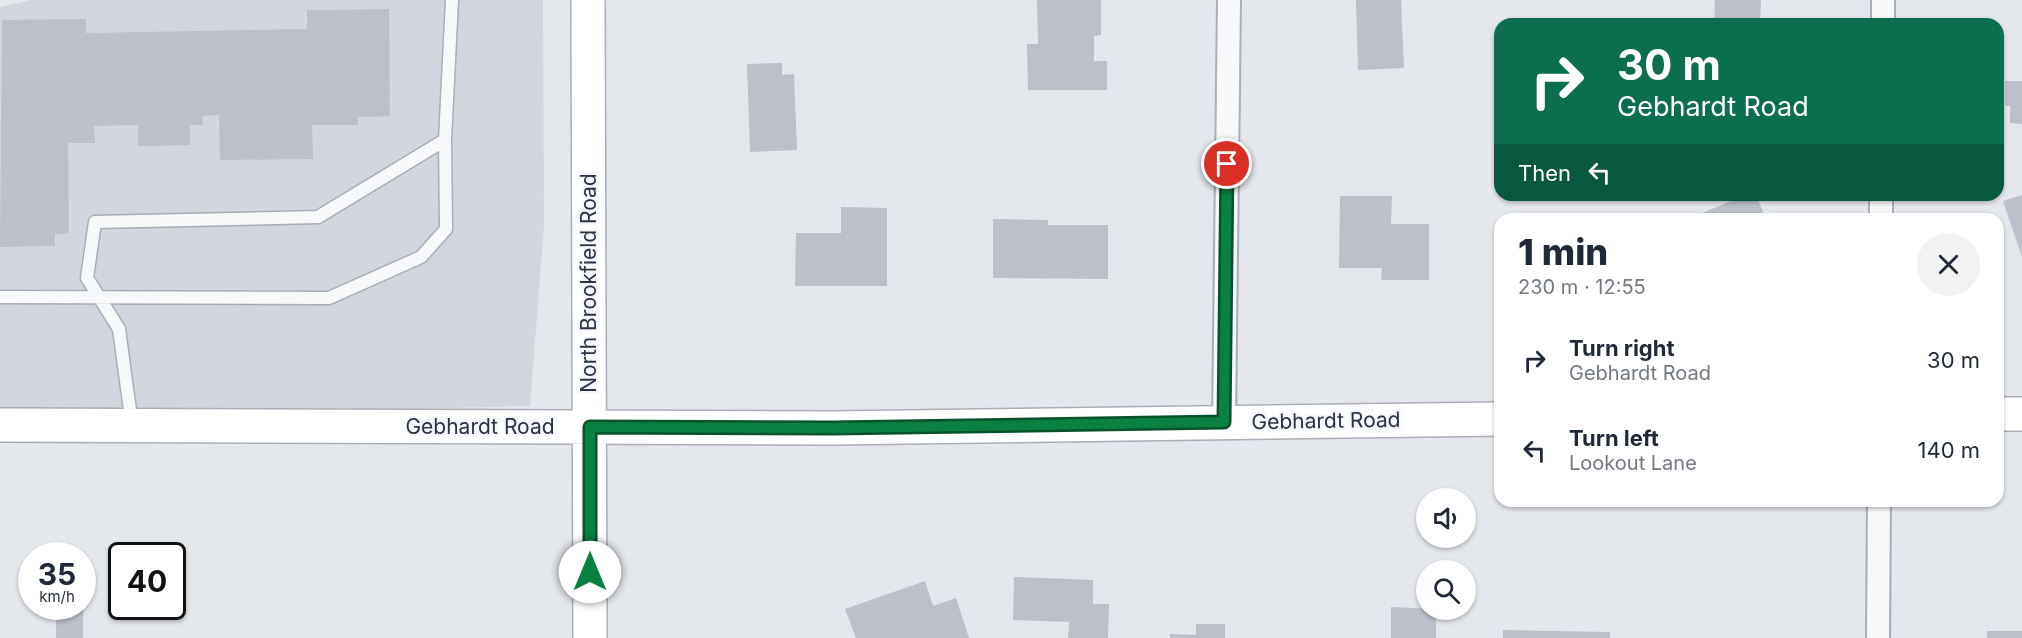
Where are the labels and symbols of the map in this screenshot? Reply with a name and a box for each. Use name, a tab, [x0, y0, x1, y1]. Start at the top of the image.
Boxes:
pin	[1201, 138, 1252, 189]
street label: North Brookfield Road	[576, 173, 601, 393]
street label: Gebhardt Road	[1251, 407, 1401, 434]
street label: Gebhardt Road	[405, 414, 555, 439]
position arrow	[558, 540, 622, 604]
speed limit sign: 40	[108, 542, 186, 620]

